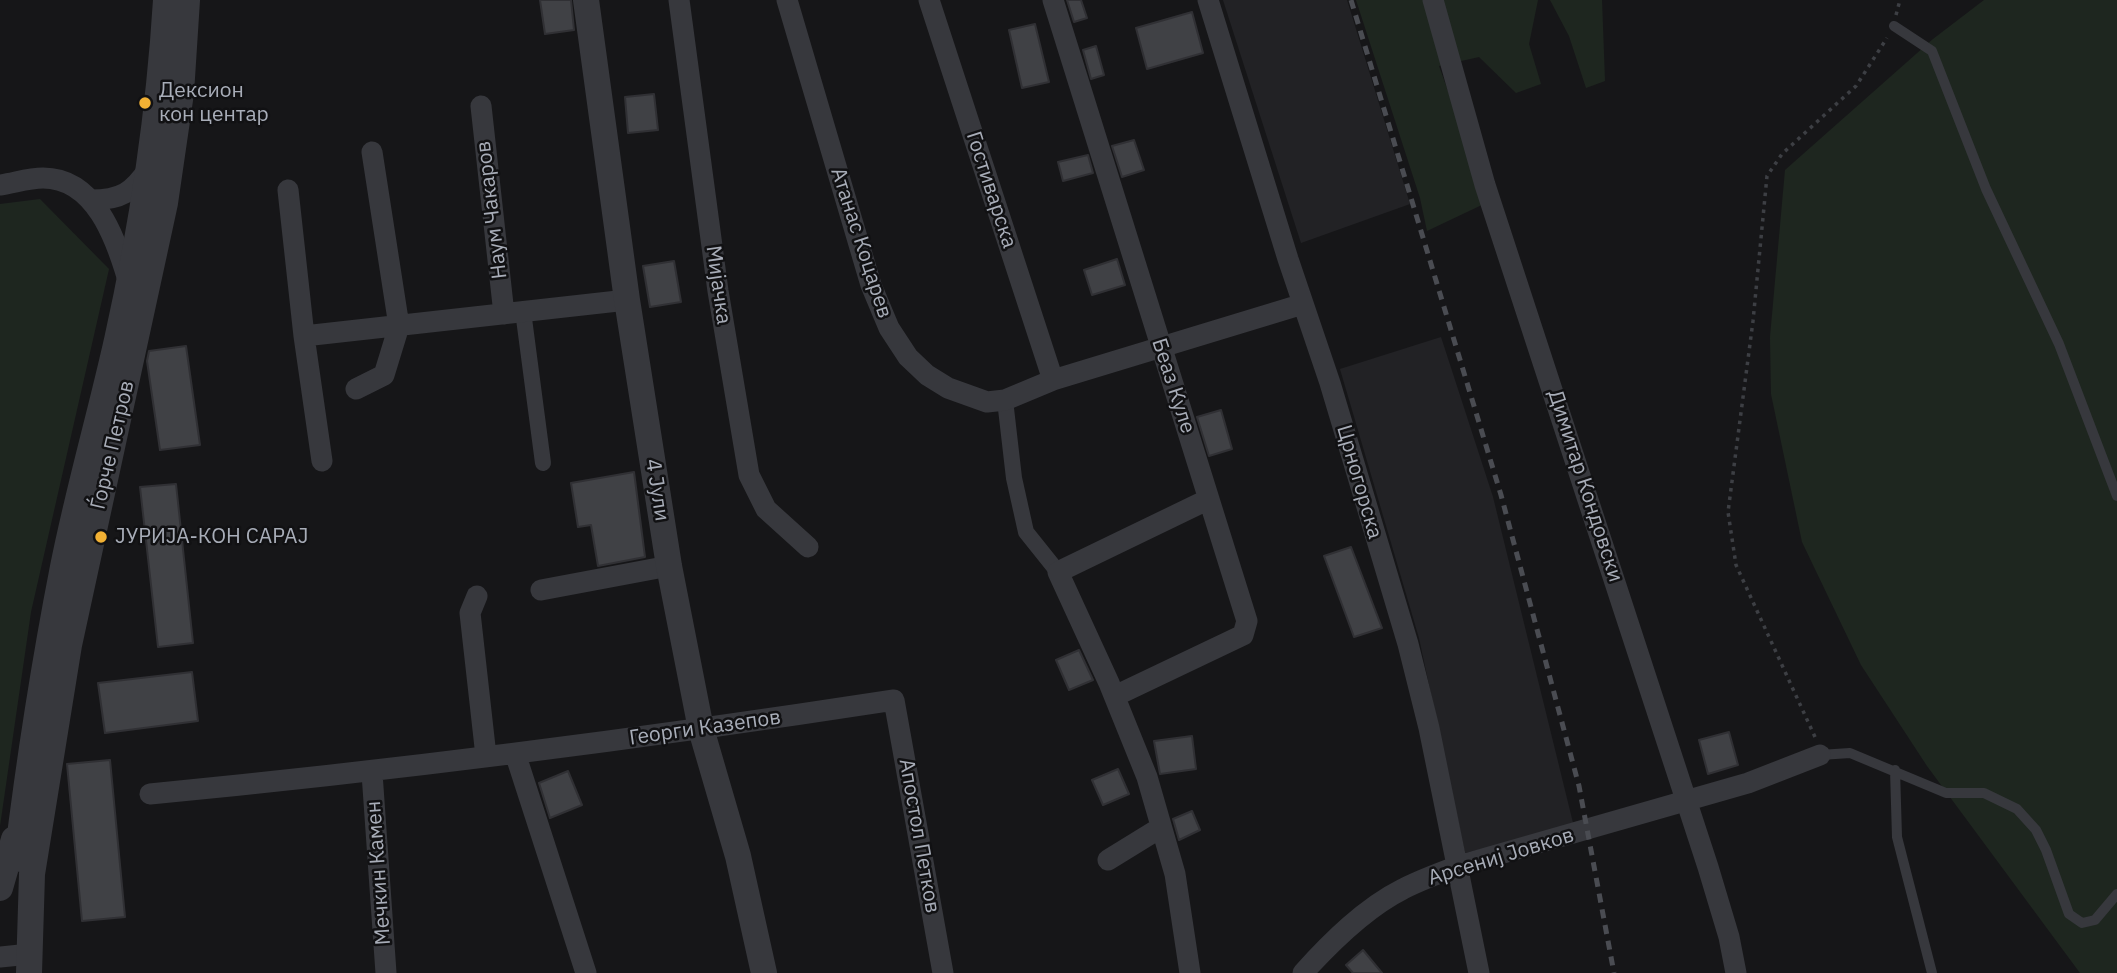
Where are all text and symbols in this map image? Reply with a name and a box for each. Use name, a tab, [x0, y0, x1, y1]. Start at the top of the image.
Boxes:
place label: Дексион кон центар	[159, 78, 269, 128]
marker: Дексион кон центар	[137, 95, 153, 111]
street label: Гостиварска	[960, 128, 1022, 252]
street label: Наум Чакаров	[471, 139, 513, 281]
street label: Атанас Коцарев	[825, 164, 897, 322]
street label: Мијачка	[700, 244, 736, 326]
street label: Беаз Куле	[1146, 335, 1200, 437]
street label: Ѓорче Петров	[86, 378, 140, 512]
street label: Димитар Кондовски	[1542, 387, 1628, 585]
street label: Црногорска	[1331, 422, 1387, 542]
street label: 4 Јули	[640, 457, 674, 523]
place label: ЈУРИЈА-КОН САРАЈ	[115, 524, 308, 550]
marker: ЈУРИЈА-КОН САРАЈ	[93, 529, 109, 545]
street label: Георги Казепов	[628, 705, 782, 751]
street label: Апостол Петков	[893, 757, 945, 915]
street label: Мечкин Камен	[361, 800, 397, 946]
street label: Арсениј Јовков	[1425, 823, 1577, 891]

